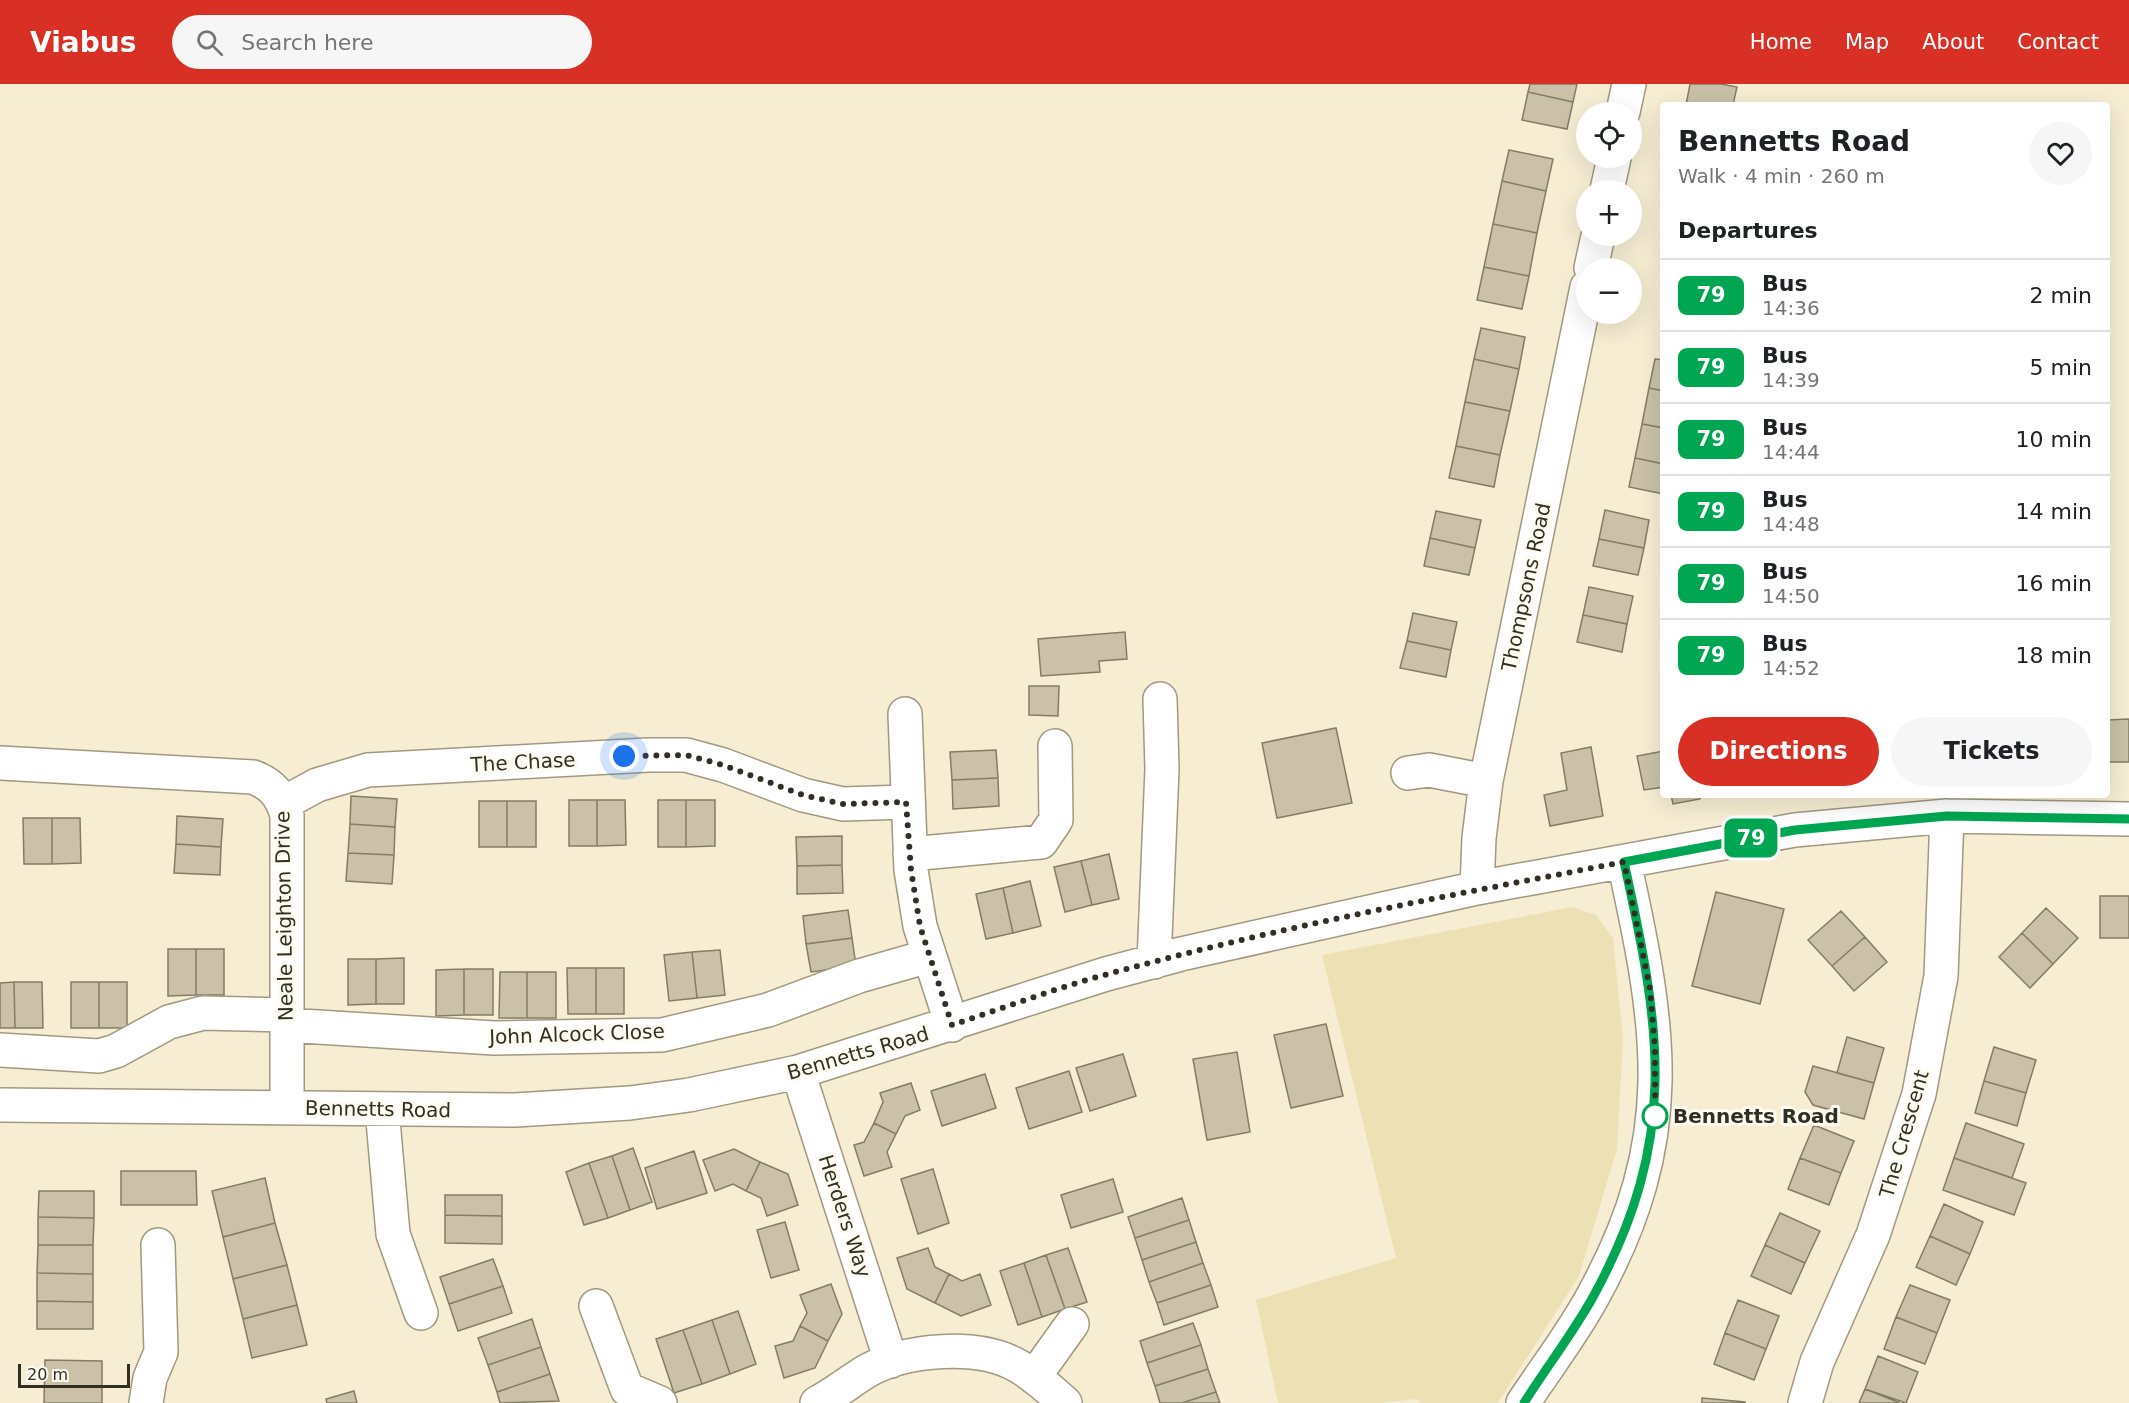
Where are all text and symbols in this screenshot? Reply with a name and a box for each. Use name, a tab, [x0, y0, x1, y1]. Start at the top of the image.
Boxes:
search box	[172, 15, 592, 69]
text: Viabus	[30, 26, 136, 59]
icon: search	[193, 26, 226, 59]
text: Search here	[241, 30, 373, 55]
text: Home	[1750, 30, 1812, 54]
text: Map	[1845, 30, 1889, 54]
text: About	[1922, 30, 1984, 54]
text: Contact	[2017, 30, 2099, 54]
map controls	[1576, 102, 1642, 324]
button: locate	[1576, 102, 1642, 168]
button: heart	[2029, 122, 2092, 185]
text: Bennetts Road	[1678, 125, 1910, 158]
text: Walk · 4 min · 260 m	[1678, 164, 1885, 188]
button: +	[1576, 180, 1642, 246]
text: Departures	[1678, 218, 1818, 243]
button: −	[1576, 258, 1642, 324]
text: Bus	[1762, 271, 1808, 296]
text: 79	[1696, 283, 1726, 307]
text: 2 min	[2030, 283, 2092, 308]
text: 14:36	[1762, 296, 1820, 320]
text: Bus	[1762, 343, 1808, 368]
text: 79	[1696, 355, 1726, 379]
text: 5 min	[2030, 355, 2092, 380]
text: 14:39	[1762, 368, 1820, 392]
text: Bus	[1762, 415, 1808, 440]
text: 79	[1696, 427, 1726, 451]
text: 10 min	[2016, 427, 2092, 452]
text: 14:44	[1762, 440, 1820, 464]
text: Bus	[1762, 487, 1808, 512]
text: 79	[1696, 499, 1726, 523]
text: 14 min	[2016, 499, 2092, 524]
street label: Thompsons Road	[1496, 501, 1556, 674]
text: 14:48	[1762, 512, 1820, 536]
text: Bus	[1762, 559, 1808, 584]
text: 79	[1696, 571, 1726, 595]
text: 16 min	[2016, 571, 2092, 596]
text: 14:50	[1762, 584, 1820, 608]
text: Bus	[1762, 631, 1808, 656]
text: 79	[1696, 643, 1726, 667]
text: 18 min	[2016, 643, 2092, 668]
text: 14:52	[1762, 656, 1820, 680]
button: Directions	[1678, 717, 1879, 786]
button: Tickets	[1891, 717, 2092, 786]
your location	[609, 741, 639, 771]
street label: The Chase	[469, 747, 576, 777]
street label: Neale Leighton Drive	[270, 811, 298, 1021]
line badge: 79	[1724, 818, 1778, 858]
text: 79	[1736, 826, 1766, 850]
street label: John Alcock Close	[487, 1019, 665, 1049]
street label: Bennetts Road	[784, 1021, 932, 1085]
street label: The Crescent	[1874, 1067, 1934, 1202]
street label: Bennetts Road	[305, 1096, 451, 1122]
marker: Bennetts Road	[1642, 1103, 1668, 1129]
place label: Bennetts Road	[1673, 1104, 1839, 1128]
street label: Herders Way	[814, 1152, 876, 1281]
scale bar	[18, 1361, 130, 1388]
text: 20 m	[27, 1365, 68, 1384]

